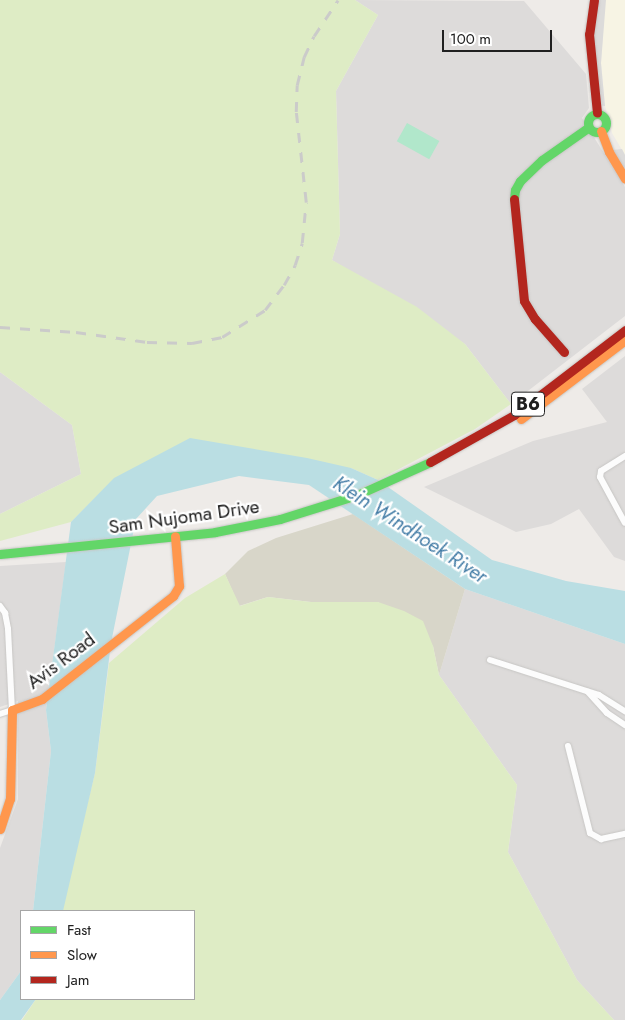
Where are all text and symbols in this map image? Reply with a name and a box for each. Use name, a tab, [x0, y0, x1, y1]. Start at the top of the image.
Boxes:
scale bar	[445, 20, 555, 52]
text: 100 m	[450, 28, 491, 50]
road number: B6	[510, 388, 546, 419]
water label: Klein Windhoek River	[329, 471, 491, 589]
street label: Sam Nujoma Drive	[107, 495, 261, 539]
street label: Avis Road	[23, 628, 99, 694]
legend	[20, 910, 195, 1000]
text: Fast	[67, 919, 91, 941]
text: Slow	[67, 944, 97, 966]
text: Jam	[67, 969, 90, 991]

